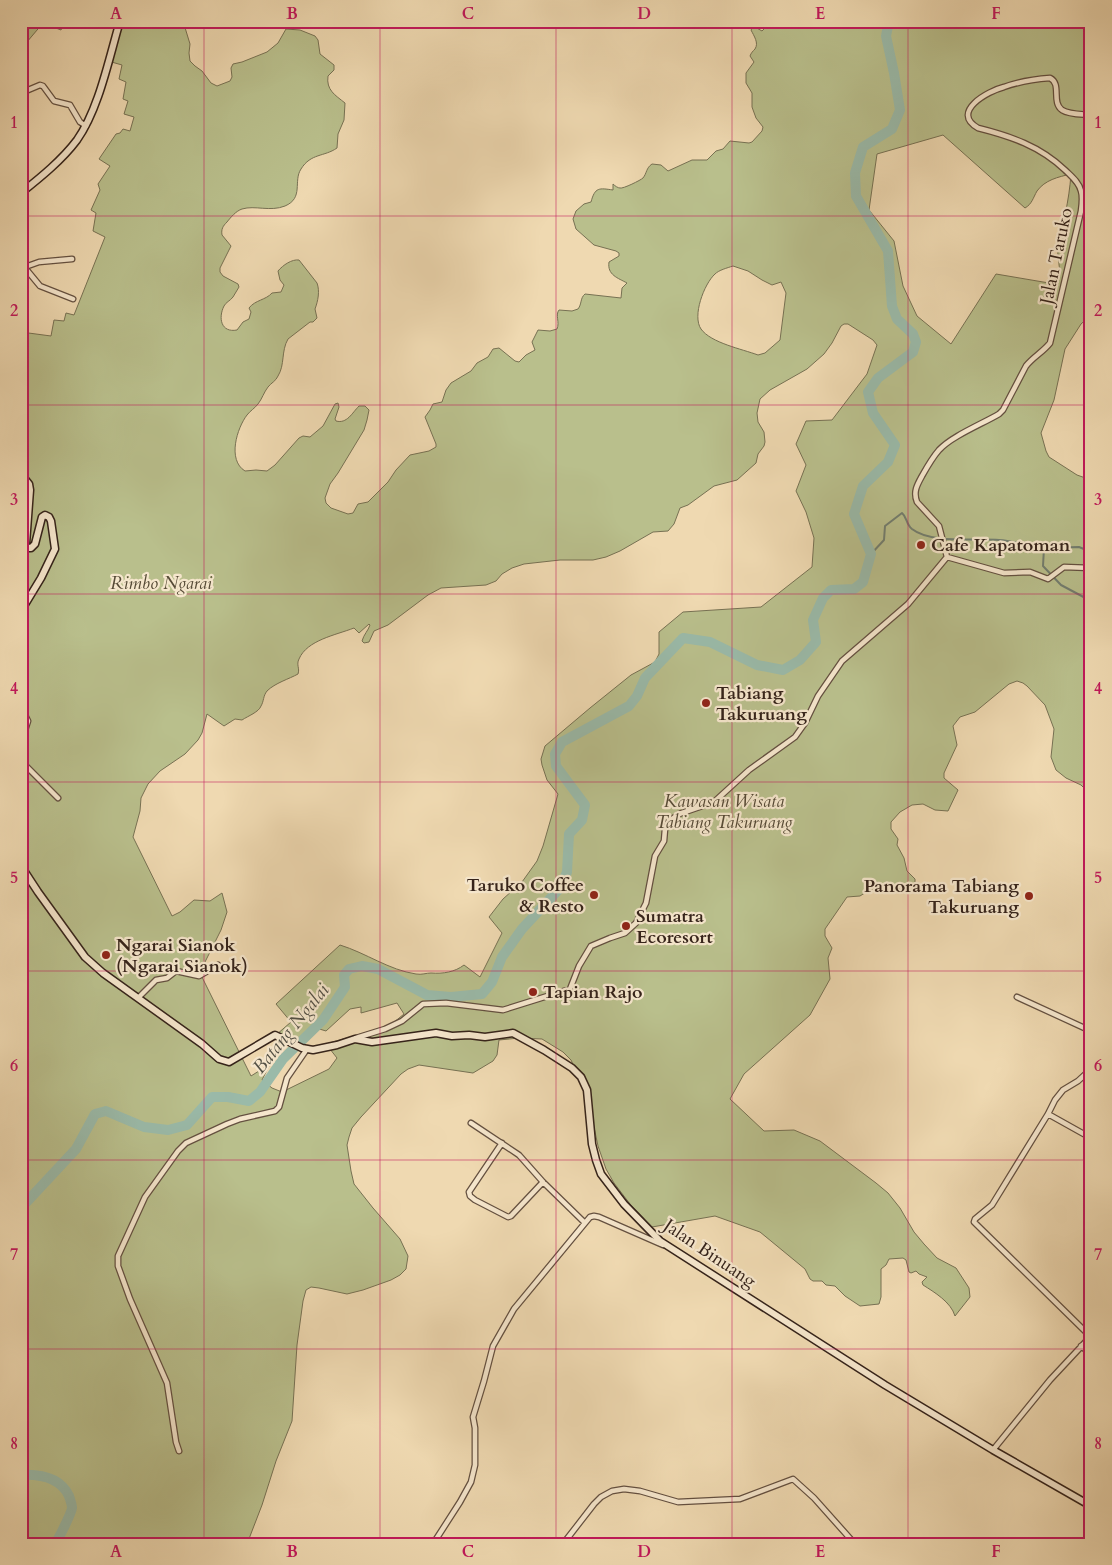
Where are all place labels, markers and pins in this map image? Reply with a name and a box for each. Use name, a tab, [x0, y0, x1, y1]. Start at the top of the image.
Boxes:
place label: Cafe Kapatoman	[931, 533, 1071, 558]
marker: Cafe Kapatoman	[915, 539, 927, 551]
place label: Tabiang Takuruang	[716, 681, 807, 727]
marker: Tabiang Takuruang	[700, 697, 712, 709]
place label: Taruko Coffee & Resto	[467, 873, 584, 919]
place label: Panorama Tabiang Takuruang	[864, 874, 1019, 920]
marker: Taruko Coffee & Resto	[588, 889, 600, 901]
marker: Panorama Tabiang Takuruang	[1023, 890, 1035, 902]
place label: Sumatra Ecoresort	[636, 904, 713, 950]
marker: Sumatra Ecoresort	[620, 920, 632, 932]
place label: Ngarai Sianok (Ngarai Sianok)	[116, 933, 248, 979]
marker: Ngarai Sianok (Ngarai Sianok)	[100, 949, 112, 961]
place label: Tapian Rajo	[543, 980, 643, 1005]
marker: Tapian Rajo	[527, 986, 539, 998]

